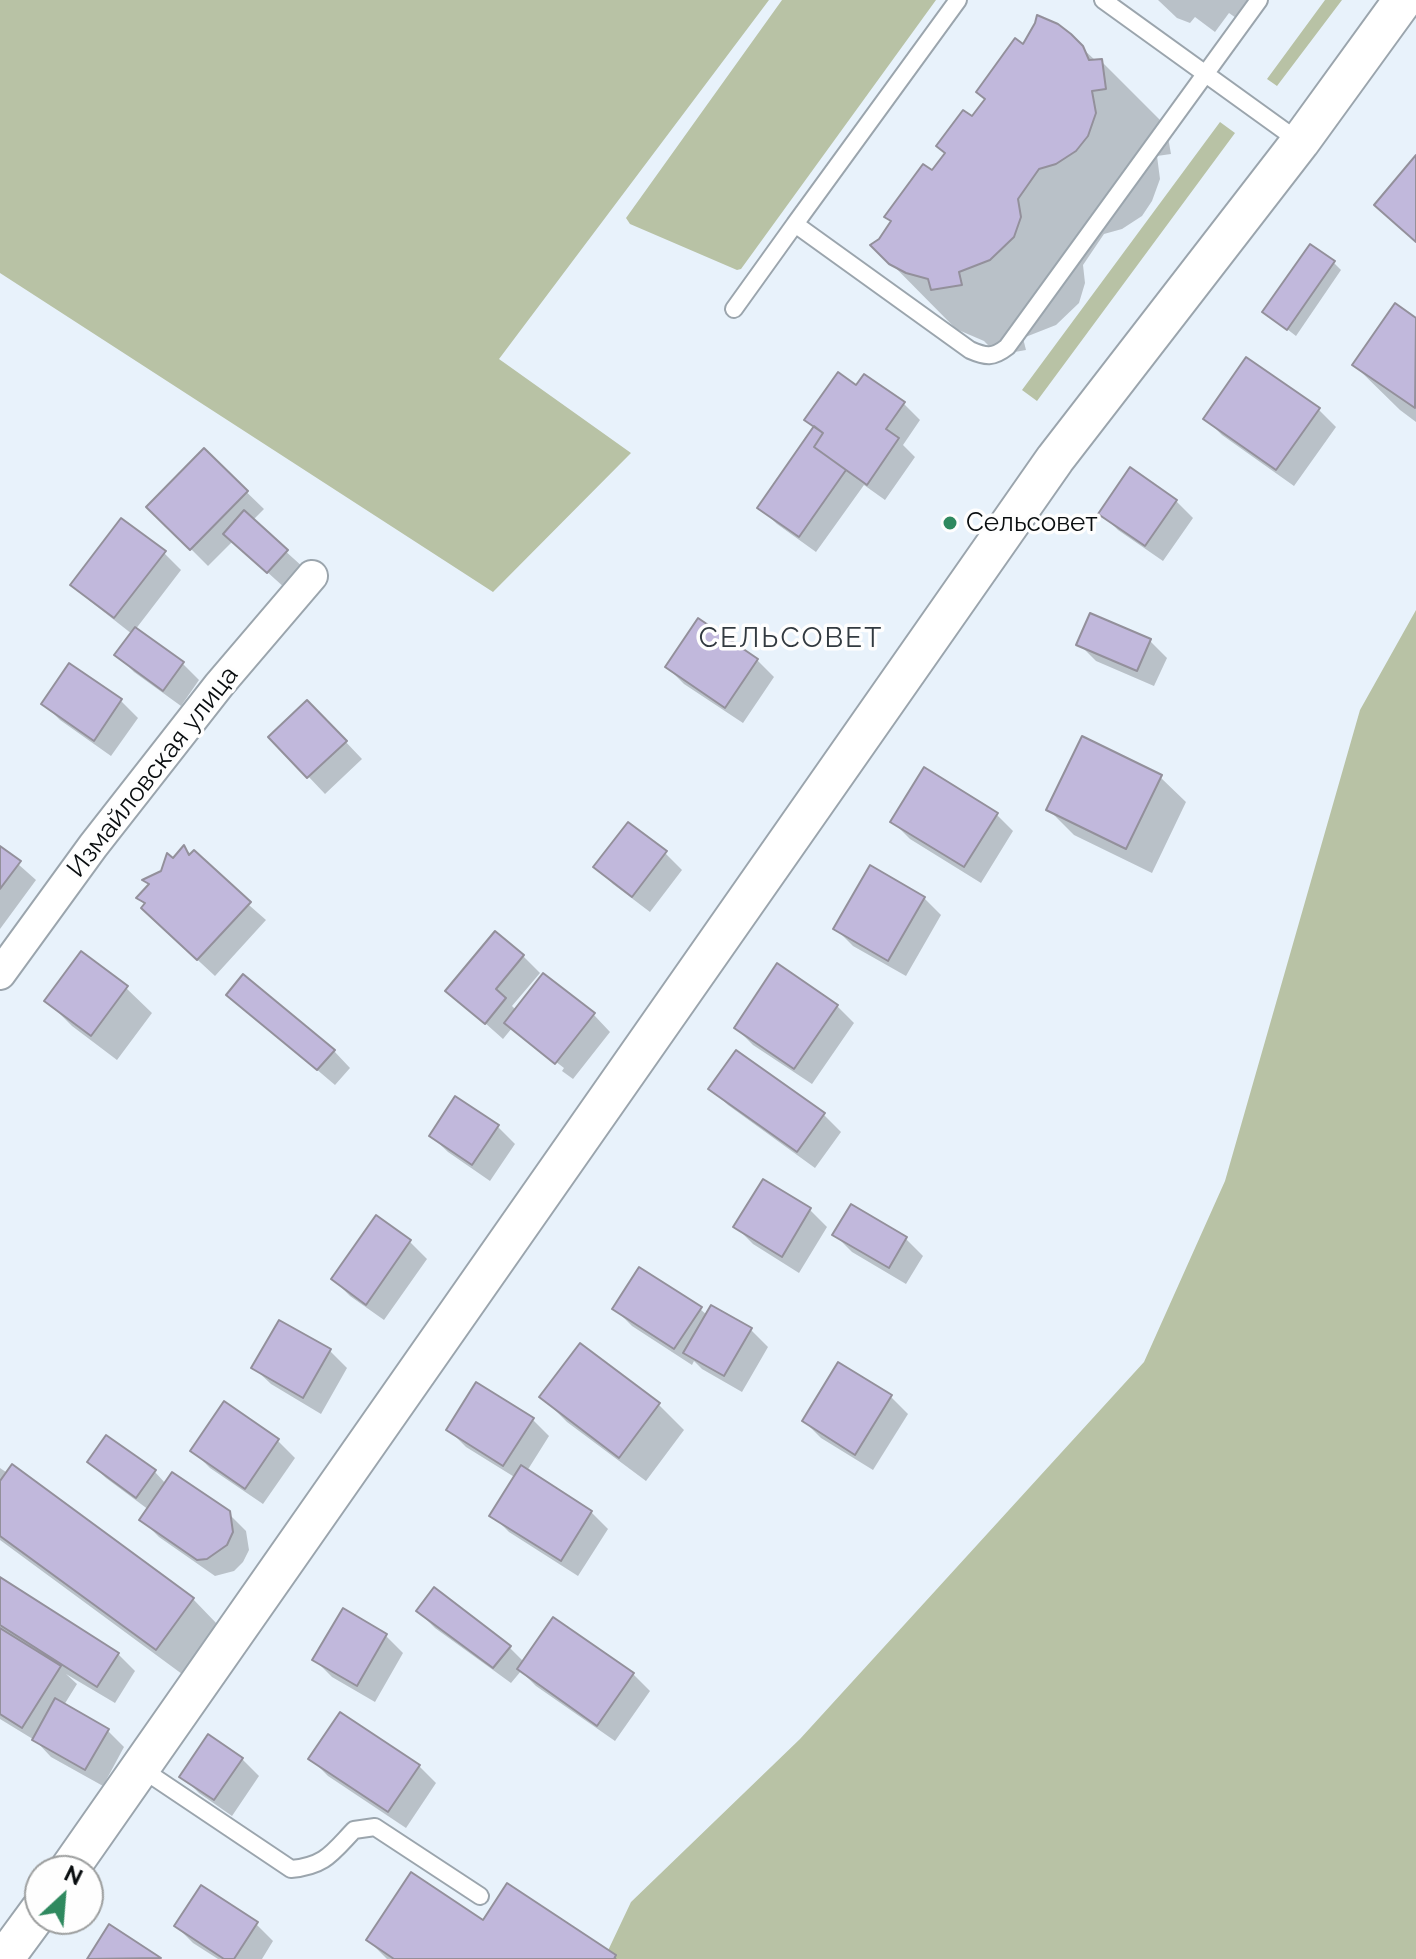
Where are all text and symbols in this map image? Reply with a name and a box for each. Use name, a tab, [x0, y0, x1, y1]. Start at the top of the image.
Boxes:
place label: Сельсовет	[966, 507, 1098, 539]
marker: Сельсовет	[941, 514, 959, 532]
district label: СЕЛЬСОВЕТ	[699, 622, 883, 656]
street label: Измайловская улица	[61, 660, 245, 884]
north arrow	[24, 1855, 104, 1935]
text: N	[60, 1860, 87, 1891]

